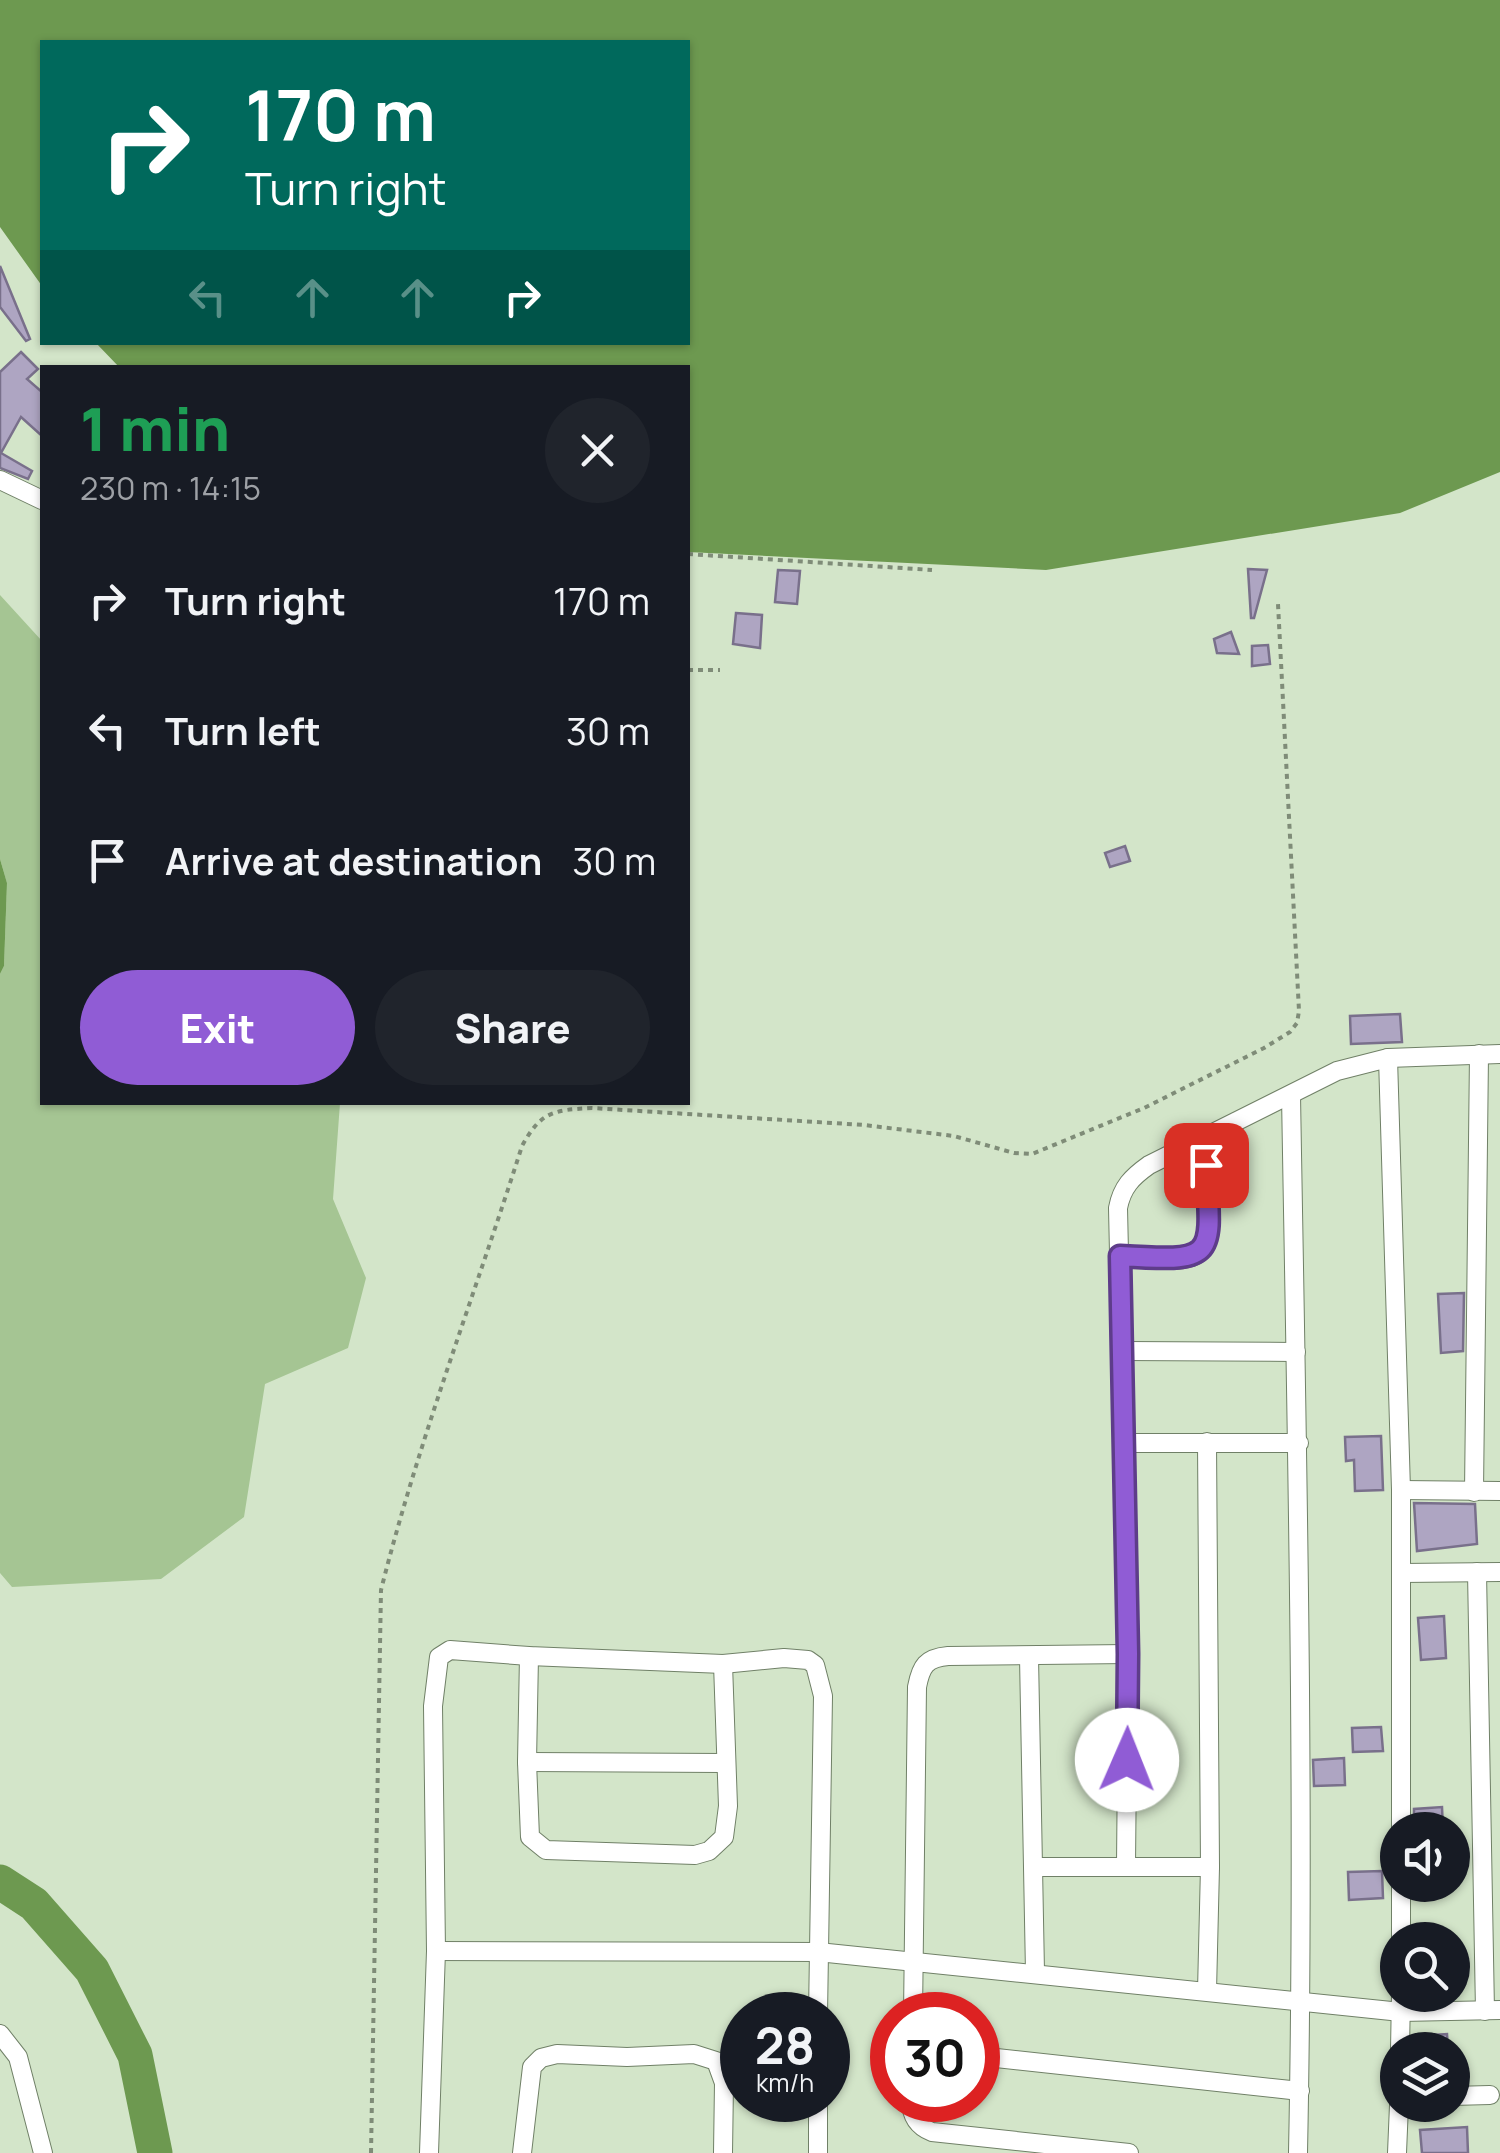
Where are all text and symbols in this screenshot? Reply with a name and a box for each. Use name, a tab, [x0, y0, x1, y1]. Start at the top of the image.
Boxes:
text: 170 m	[245, 66, 436, 162]
icon: right	[80, 80, 210, 210]
text: Turn right	[245, 157, 446, 219]
icon: left	[180, 270, 235, 325]
icon: ahead	[285, 270, 340, 325]
icon: ahead	[390, 270, 445, 325]
icon: right	[495, 270, 550, 325]
text: 1 min	[80, 387, 230, 469]
button: close	[545, 398, 650, 503]
text: 230 m · 14:15	[80, 466, 261, 510]
icon: right	[80, 573, 135, 628]
text: Turn right	[165, 574, 346, 626]
text: 170 m	[553, 574, 650, 626]
icon: left	[80, 703, 135, 758]
text: Turn left	[165, 704, 321, 756]
text: 30 m	[566, 704, 650, 756]
icon: arrive	[80, 833, 135, 888]
text: Arrive at destination	[165, 834, 542, 886]
text: 30 m	[572, 834, 656, 886]
button: Exit	[80, 970, 355, 1085]
button: Share	[375, 970, 650, 1085]
pin	[1164, 1123, 1249, 1208]
icon: arrive	[1179, 1138, 1234, 1193]
position arrow	[1075, 1708, 1179, 1812]
map controls	[1380, 1812, 1470, 2122]
button: sound	[1380, 1812, 1470, 1902]
button: search	[1380, 1922, 1470, 2012]
speed limit sign: 30	[870, 1992, 1000, 2122]
text: 28	[755, 2011, 815, 2079]
button: layers	[1380, 2032, 1470, 2122]
text: km/h	[756, 2065, 814, 2100]

